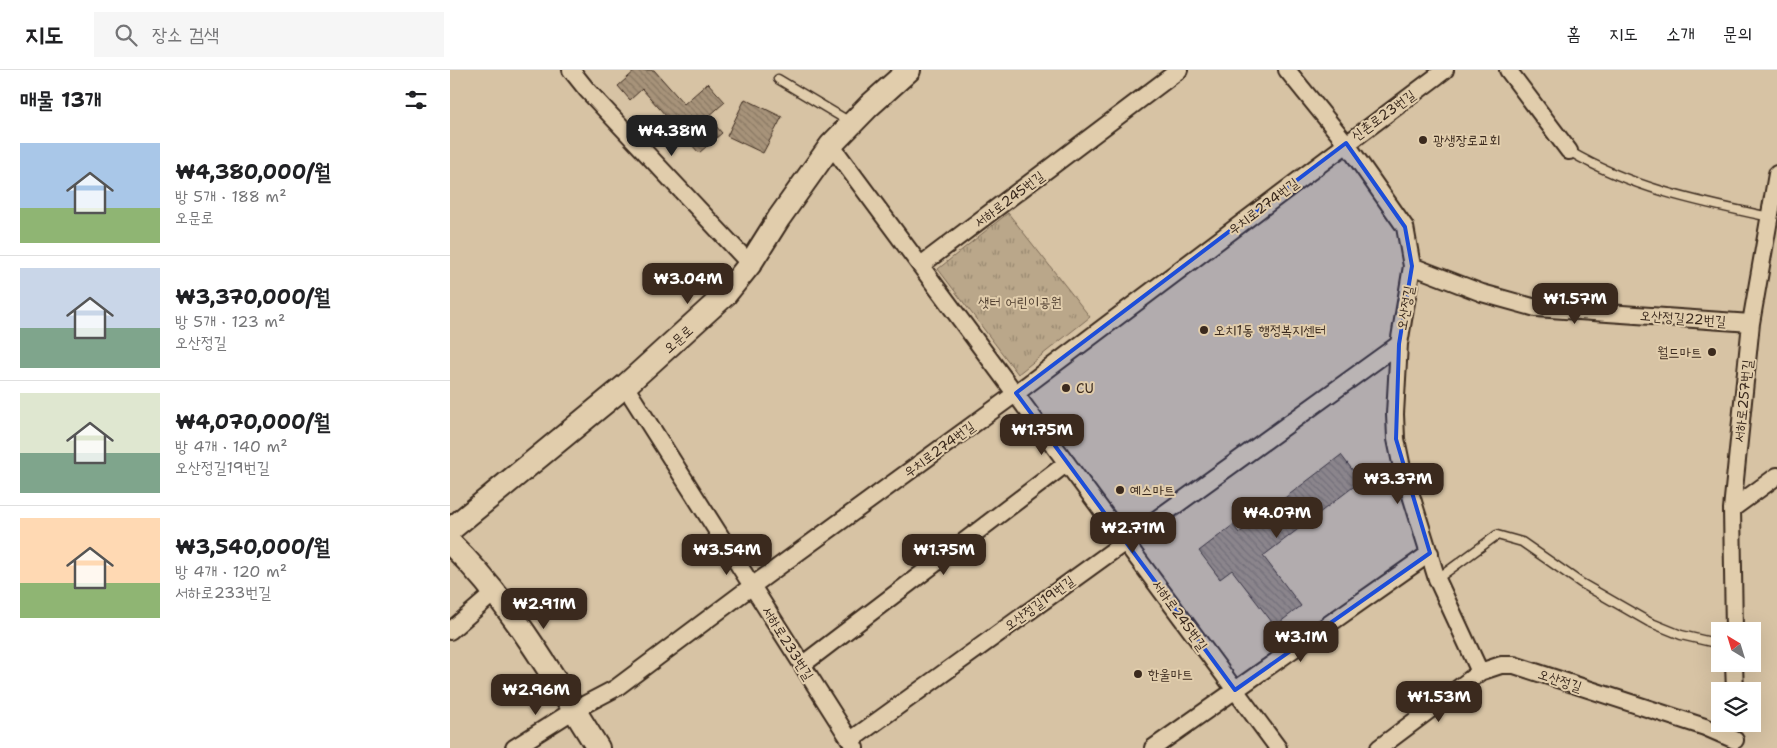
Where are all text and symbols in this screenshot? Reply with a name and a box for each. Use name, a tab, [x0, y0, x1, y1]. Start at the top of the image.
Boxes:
search box	[94, 12, 444, 57]
text: 지도	[25, 19, 64, 51]
icon: search	[112, 21, 140, 49]
text: 장소 검색	[152, 22, 219, 47]
text: 홈	[1567, 22, 1581, 46]
text: 지도	[1609, 22, 1638, 46]
text: 소개	[1666, 22, 1695, 46]
text: 문의	[1723, 22, 1752, 46]
street label: 신촌로23번길	[1347, 85, 1419, 144]
text: 매물 13개	[20, 86, 102, 114]
icon: filters	[402, 86, 430, 114]
pin: ₩4.38M	[631, 114, 713, 157]
text: ₩4.38M	[637, 120, 707, 141]
place label: 광생장로교회	[1433, 131, 1501, 149]
marker: 광생장로교회	[1417, 134, 1429, 146]
text: ₩4,380,000/월	[175, 158, 331, 186]
icon: home	[60, 163, 120, 223]
street label: 서하로245번길	[970, 166, 1048, 231]
street label: 우치로274번길	[1224, 173, 1303, 239]
text: 방 5개 · 188 m²	[175, 186, 287, 207]
text: 오문로	[175, 207, 214, 228]
pin: ₩3.04M	[647, 262, 729, 305]
text: ₩3.04M	[653, 268, 723, 289]
pin: ₩1.57M	[1534, 282, 1616, 325]
text: ₩3,370,000/월	[175, 283, 331, 311]
street label: 오산정길	[1392, 284, 1418, 332]
icon: home	[60, 288, 120, 348]
text: ₩1.57M	[1543, 288, 1607, 309]
park label: 샛터 어린이공원	[978, 293, 1062, 311]
street label: 오산정길22번길	[1639, 306, 1727, 330]
text: 방 5개 · 123 m²	[175, 311, 285, 332]
street label: 오문로	[659, 321, 697, 357]
place label: 오치1동 행정복지센터	[1214, 321, 1326, 339]
marker: 오치1동 행정복지센터	[1198, 324, 1210, 336]
text: 오산정길	[175, 332, 227, 353]
place label: 월드마트	[1657, 343, 1702, 361]
marker: 월드마트	[1706, 346, 1718, 358]
street label: 서하로257번길	[1730, 358, 1756, 443]
place label: CU	[1076, 379, 1094, 397]
marker: CU	[1060, 382, 1072, 394]
text: ₩4,070,000/월	[175, 408, 331, 436]
icon: home	[60, 413, 120, 473]
pin: ₩1.75M	[1001, 414, 1083, 456]
street label: 우치로274번길	[900, 417, 979, 481]
text: ₩1.75M	[1011, 419, 1073, 440]
text: 방 4개 · 140 m²	[175, 436, 288, 457]
text: 오산정길19번길	[175, 457, 270, 478]
pin: ₩3.37M	[1357, 462, 1439, 505]
text: ₩3.37M	[1364, 468, 1432, 489]
place label: 예스마트	[1130, 481, 1175, 499]
marker: 예스마트	[1114, 484, 1126, 496]
pin: ₩4.07M	[1236, 496, 1318, 539]
text: ₩4.07M	[1243, 502, 1311, 523]
pin: ₩2.71M	[1092, 512, 1174, 554]
text: ₩2.71M	[1101, 517, 1165, 538]
text: ₩3,540,000/월	[175, 533, 330, 561]
pin: ₩3.54M	[686, 534, 768, 576]
pin: ₩1.75M	[903, 534, 985, 576]
icon: home	[60, 538, 120, 598]
text: ₩3.54M	[693, 539, 761, 560]
text: ₩1.75M	[913, 539, 975, 560]
text: 방 4개 · 120 m²	[175, 561, 287, 582]
street label: 오산정길19번길	[1000, 571, 1078, 635]
street label: 서하로245번길	[1148, 576, 1212, 655]
text: 서하로233번길	[175, 582, 271, 603]
pin: ₩2.91M	[503, 588, 585, 630]
text: ₩2.91M	[512, 593, 576, 614]
street label: 서하로233번길	[758, 603, 818, 684]
pin: ₩3.1M	[1266, 620, 1336, 663]
north arrow	[1711, 622, 1761, 672]
map controls	[1711, 622, 1761, 732]
text: ₩3.1M	[1274, 626, 1328, 647]
street label: 오산정길	[1536, 664, 1585, 696]
place label: 한울마트	[1148, 665, 1193, 683]
marker: 한울마트	[1132, 668, 1144, 680]
pin: ₩2.96M	[495, 674, 577, 716]
text: ₩2.96M	[502, 679, 570, 700]
pin: ₩1.53M	[1398, 680, 1480, 723]
button: layers	[1711, 682, 1761, 732]
text: ₩1.53M	[1407, 686, 1471, 707]

